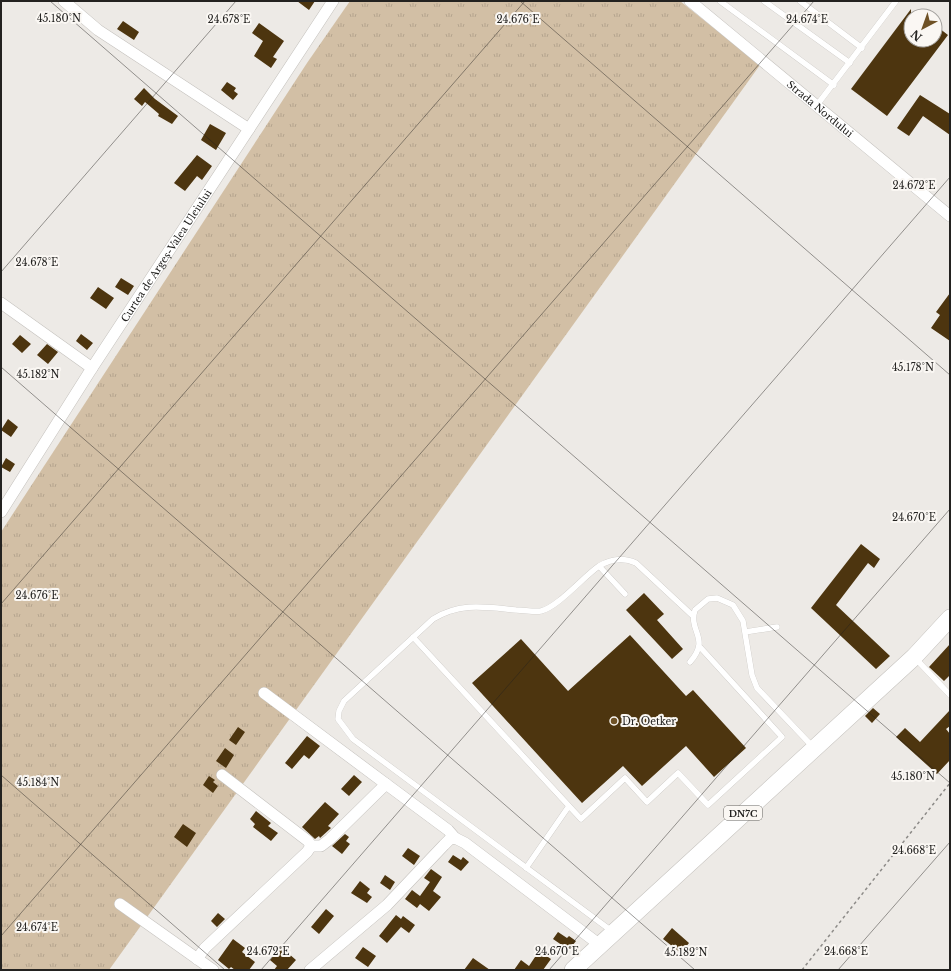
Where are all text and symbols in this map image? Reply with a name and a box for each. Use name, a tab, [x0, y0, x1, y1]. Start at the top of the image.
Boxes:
north arrow	[903, 8, 943, 48]
text: 45.180°N	[37, 12, 81, 25]
text: 24.678°E	[208, 13, 250, 26]
text: 24.676°E	[496, 13, 540, 26]
text: 24.674°E	[786, 13, 828, 26]
text: N	[907, 26, 925, 44]
street label: Strada Nordului	[784, 77, 857, 140]
text: 24.672°E	[893, 179, 935, 192]
street label: Curtea de Argeș-Valea Uleiului	[118, 186, 215, 324]
text: 24.678°E	[16, 256, 58, 269]
text: 45.178°N	[892, 361, 934, 374]
text: 45.182°N	[16, 368, 60, 381]
text: 24.670°E	[892, 511, 936, 524]
text: 24.676°E	[15, 589, 59, 602]
place label: Dr. Oetker	[622, 715, 676, 728]
marker: Dr. Oetker	[609, 716, 619, 726]
text: 45.180°N	[891, 770, 935, 783]
text: 45.184°N	[17, 776, 59, 789]
road number: DN7C	[724, 806, 762, 820]
text: 24.668°E	[892, 844, 936, 857]
text: 24.674°E	[16, 921, 58, 934]
text: 24.672°E	[247, 945, 289, 958]
text: 24.670°E	[535, 945, 579, 958]
text: 24.668°E	[824, 945, 868, 958]
text: 45.182°N	[664, 946, 708, 959]

